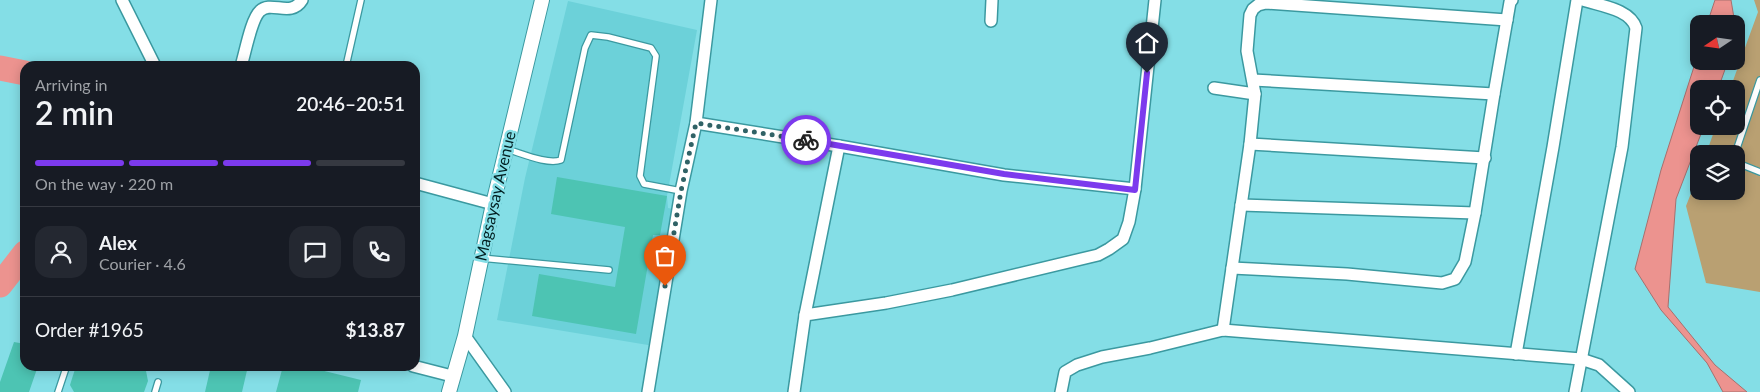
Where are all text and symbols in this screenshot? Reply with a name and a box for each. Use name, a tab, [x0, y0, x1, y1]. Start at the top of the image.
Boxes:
north arrow	[1690, 15, 1745, 70]
map controls	[1690, 15, 1745, 200]
pin	[1126, 22, 1168, 73]
icon: home	[1133, 29, 1161, 57]
text: Arriving in	[35, 75, 108, 94]
button: locate	[1690, 80, 1745, 135]
text: 20:46–20:51	[296, 92, 405, 115]
text: 2 min	[35, 93, 114, 132]
courier	[781, 115, 831, 165]
icon: bike	[792, 126, 820, 154]
street label: Magsaysay Avenue	[470, 129, 519, 263]
button: layers	[1690, 145, 1745, 200]
text: On the way · 220 m	[35, 174, 173, 193]
button: person	[35, 226, 87, 278]
button: chat	[289, 226, 341, 278]
button: phone	[353, 226, 405, 278]
text: Alex	[99, 231, 137, 254]
pin	[644, 235, 686, 286]
icon: bag	[651, 242, 679, 270]
text: Courier · 4.6	[99, 254, 186, 273]
text: Order #1965	[35, 318, 144, 341]
text: $13.87	[345, 318, 405, 341]

